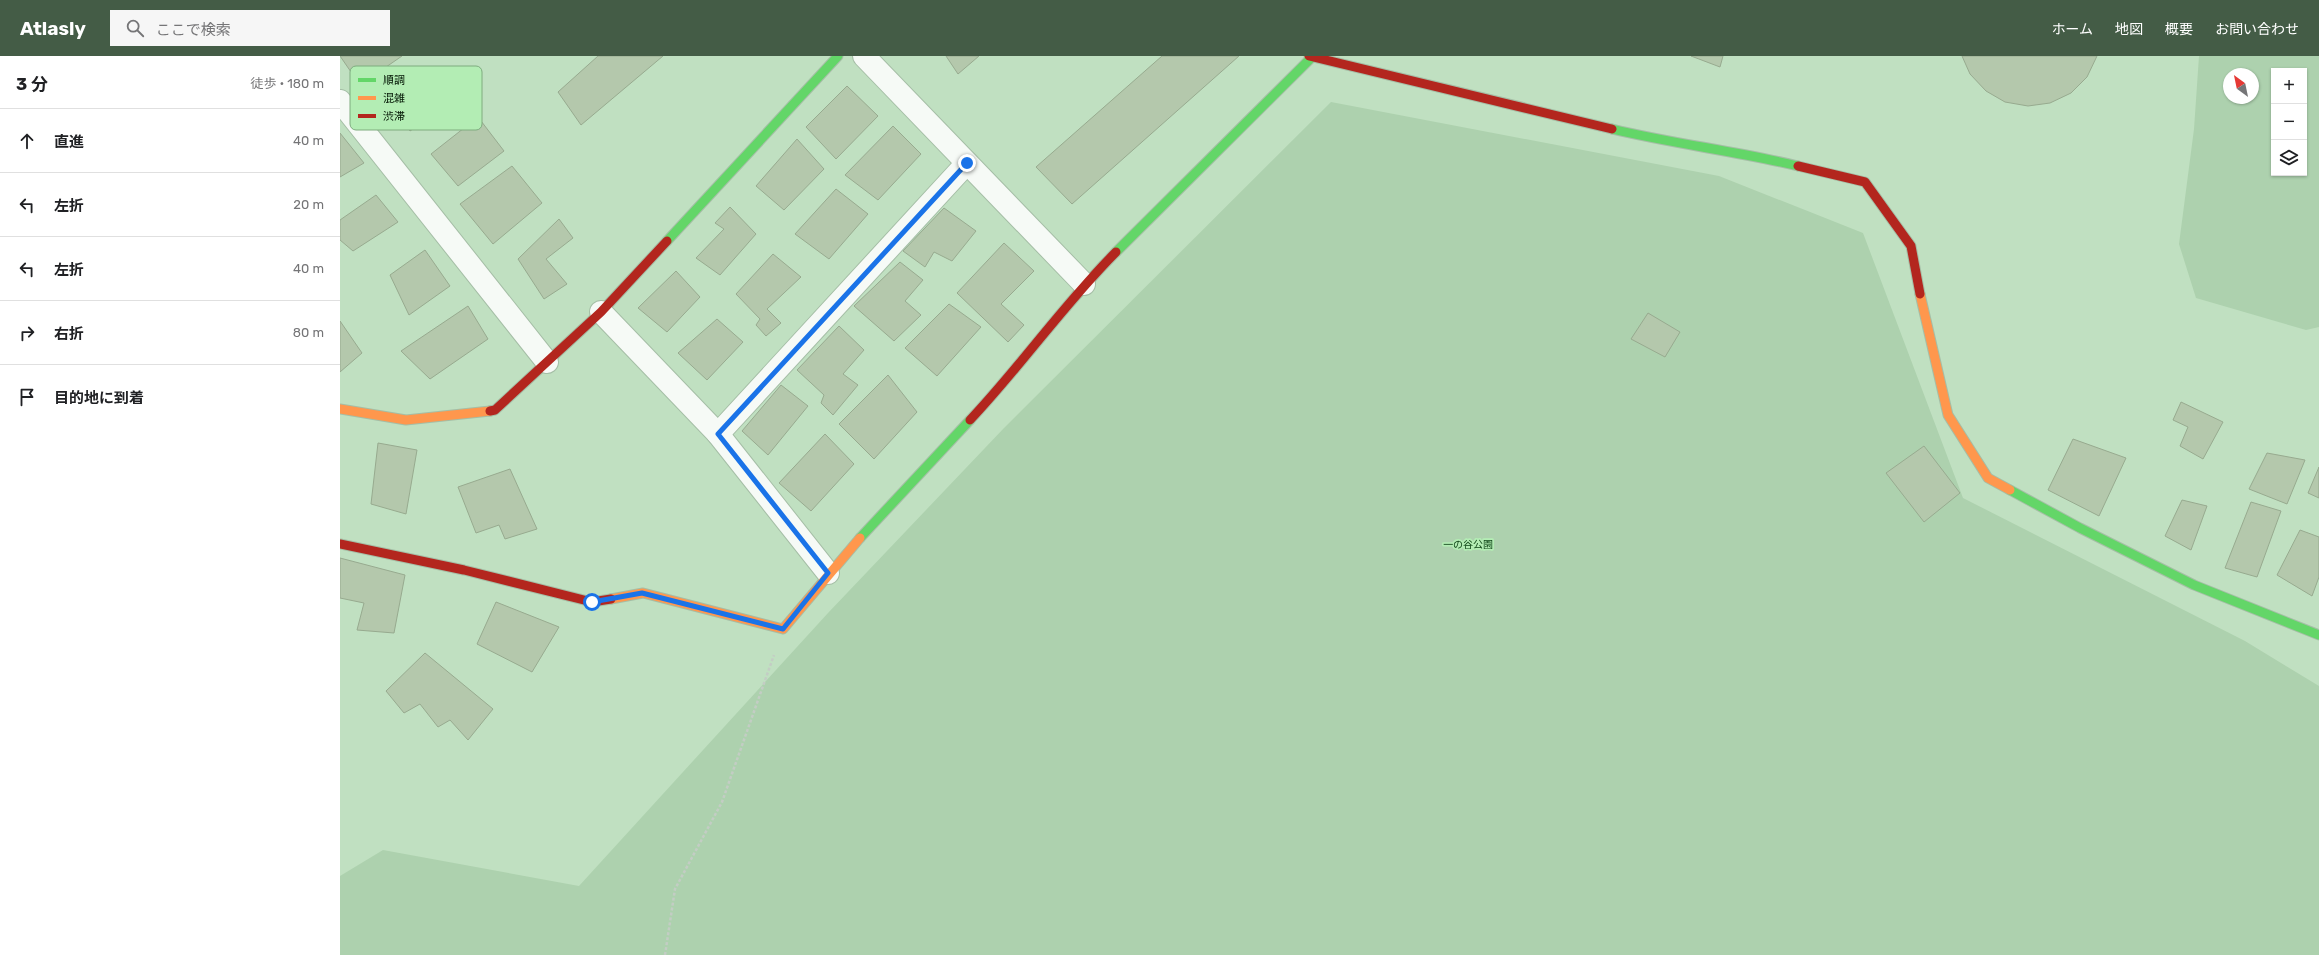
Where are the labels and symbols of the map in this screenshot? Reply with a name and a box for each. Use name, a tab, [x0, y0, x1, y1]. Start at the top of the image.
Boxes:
legend	[350, 66, 482, 130]
north arrow	[2223, 68, 2259, 104]
text: 順調	[383, 74, 405, 87]
text: 混雑	[383, 92, 405, 105]
text: 渋滞	[383, 110, 405, 123]
route end	[958, 154, 976, 172]
park label: 一の谷公園	[1443, 539, 1493, 551]
route start	[583, 593, 601, 611]

